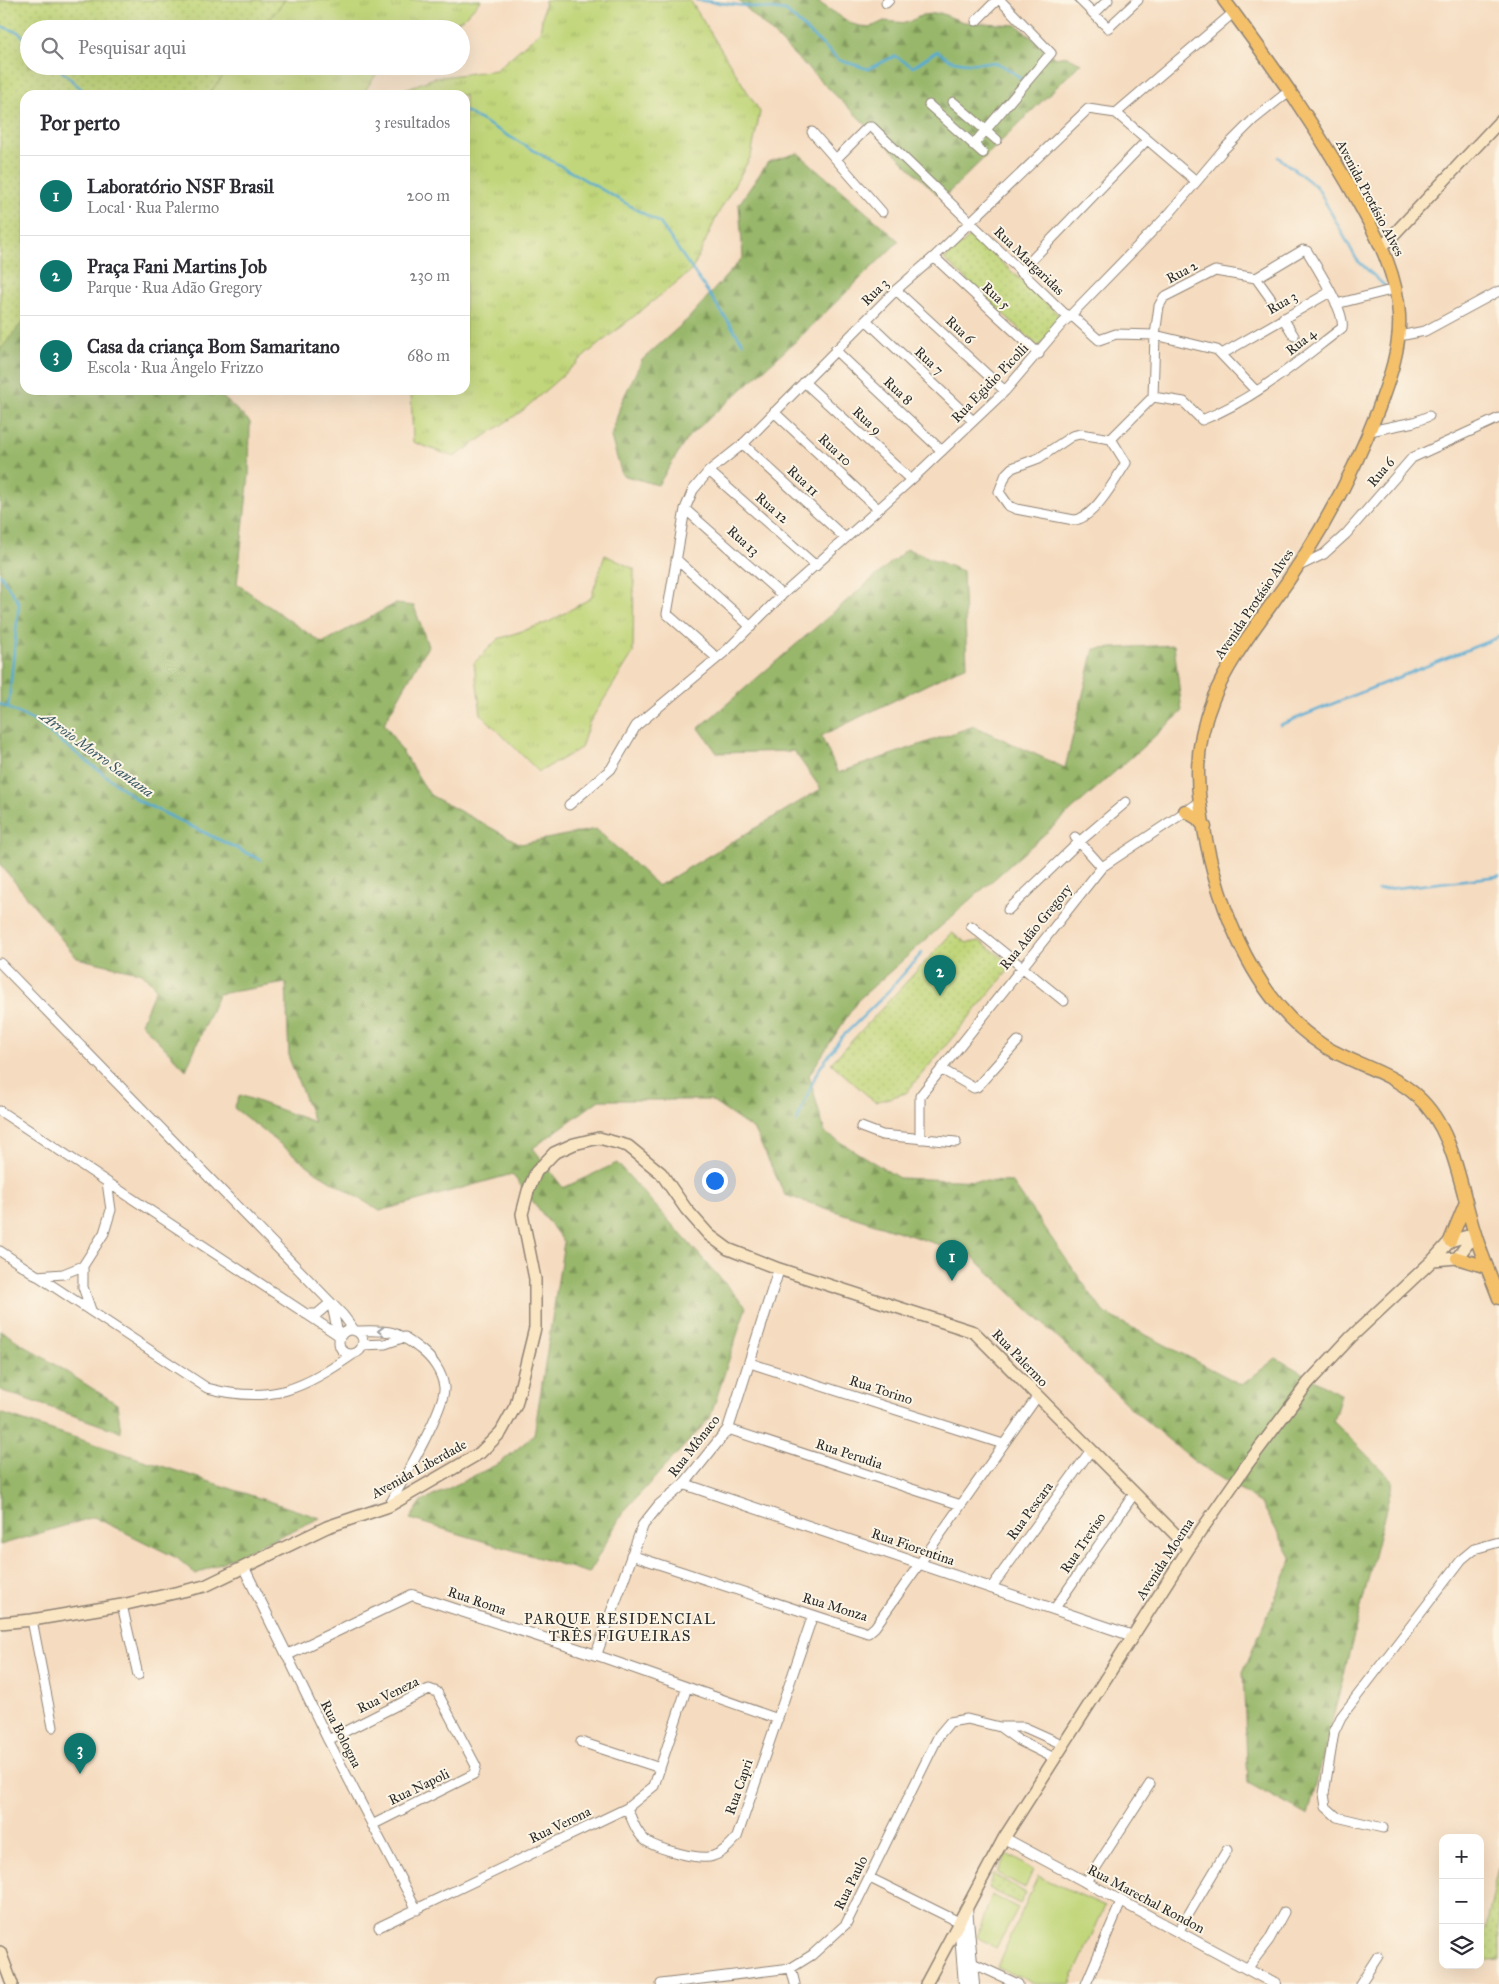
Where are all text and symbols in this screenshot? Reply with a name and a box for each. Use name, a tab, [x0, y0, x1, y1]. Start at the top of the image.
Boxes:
search box	[20, 20, 470, 75]
icon: search	[38, 34, 66, 62]
text: Pesquisar aqui	[78, 36, 186, 59]
text: Por perto	[40, 110, 120, 136]
text: 3 resultados	[375, 113, 450, 132]
street label: Avenida Protásio Alves	[1332, 136, 1408, 259]
text: Laboratório NSF Brasil	[87, 175, 274, 198]
text: 1	[53, 186, 59, 205]
text: 200 m	[407, 186, 450, 205]
text: Local · Rua Palermo	[87, 198, 219, 217]
street label: Rua Margaridas	[990, 223, 1068, 299]
text: Praça Fani Martins Job	[87, 255, 267, 278]
street label: Rua 2	[1163, 257, 1201, 287]
text: 2	[52, 266, 60, 285]
text: 230 m	[410, 266, 450, 285]
street label: Rua 3	[858, 275, 892, 309]
text: Parque · Rua Adão Gregory	[87, 278, 262, 297]
street label: Rua 5	[978, 279, 1014, 314]
street label: Rua 3	[1264, 288, 1300, 318]
street label: Rua 6	[942, 312, 979, 348]
street label: Rua 4	[1282, 324, 1321, 359]
text: Casa da criança Bom Samaritano	[87, 335, 340, 358]
street label: Rua Egidio Picolli	[948, 340, 1032, 426]
street label: Rua 7	[911, 343, 947, 379]
text: 3	[53, 346, 59, 365]
text: 680 m	[407, 346, 450, 365]
text: Escola · Rua Ângelo Frizzo	[87, 358, 263, 377]
street label: Rua 8	[880, 373, 916, 409]
street label: Rua 9	[849, 403, 885, 439]
street label: Rua 10	[815, 430, 855, 470]
street label: Rua 6	[1364, 453, 1399, 490]
street label: Rua 11	[784, 462, 823, 500]
street label: Rua 12	[752, 489, 792, 527]
street label: Rua 13	[723, 522, 763, 560]
street label: Avenida Protásio Alves	[1210, 546, 1297, 663]
water label: Arroio Morro Santana	[35, 706, 157, 801]
street label: Rua Adão Gregory	[996, 880, 1076, 973]
pin: 2	[924, 955, 956, 996]
your location	[702, 1168, 728, 1194]
pin: 1	[936, 1240, 968, 1281]
one-way arrow	[377, 1325, 385, 1336]
street label: Rua Palermo	[988, 1326, 1052, 1390]
street label: Rua Torino	[847, 1372, 915, 1408]
street label: Rua Mônaco	[664, 1412, 724, 1480]
street label: Rua Perudia	[813, 1435, 885, 1473]
street label: Avenida Liberdade	[368, 1436, 470, 1503]
street label: Rua Pescara	[1003, 1479, 1057, 1543]
street label: Rua Treviso	[1057, 1510, 1109, 1576]
street label: Avenida Moema	[1132, 1515, 1198, 1604]
street label: Rua Fiorentina	[869, 1525, 957, 1569]
street label: Rua Roma	[446, 1583, 509, 1619]
street label: Rua Monza	[800, 1589, 870, 1625]
district label: PARQUE RESIDENCIAL TRÊS FIGUEIRAS	[524, 1610, 716, 1645]
street label: Rua Veneza	[354, 1673, 422, 1717]
street label: Rua Bologna	[317, 1697, 365, 1771]
pin: 3	[64, 1733, 96, 1774]
street label: Rua Capri	[722, 1757, 756, 1817]
street label: Rua Napoli	[386, 1765, 452, 1809]
street label: Rua Verona	[526, 1803, 594, 1847]
map controls	[1439, 1834, 1484, 1969]
button: +	[1439, 1834, 1484, 1879]
street label: Rua Paulo	[831, 1853, 871, 1913]
street label: Rua Marechal Rondon	[1085, 1861, 1208, 1937]
button: −	[1439, 1879, 1484, 1924]
button: layers	[1439, 1924, 1484, 1969]

